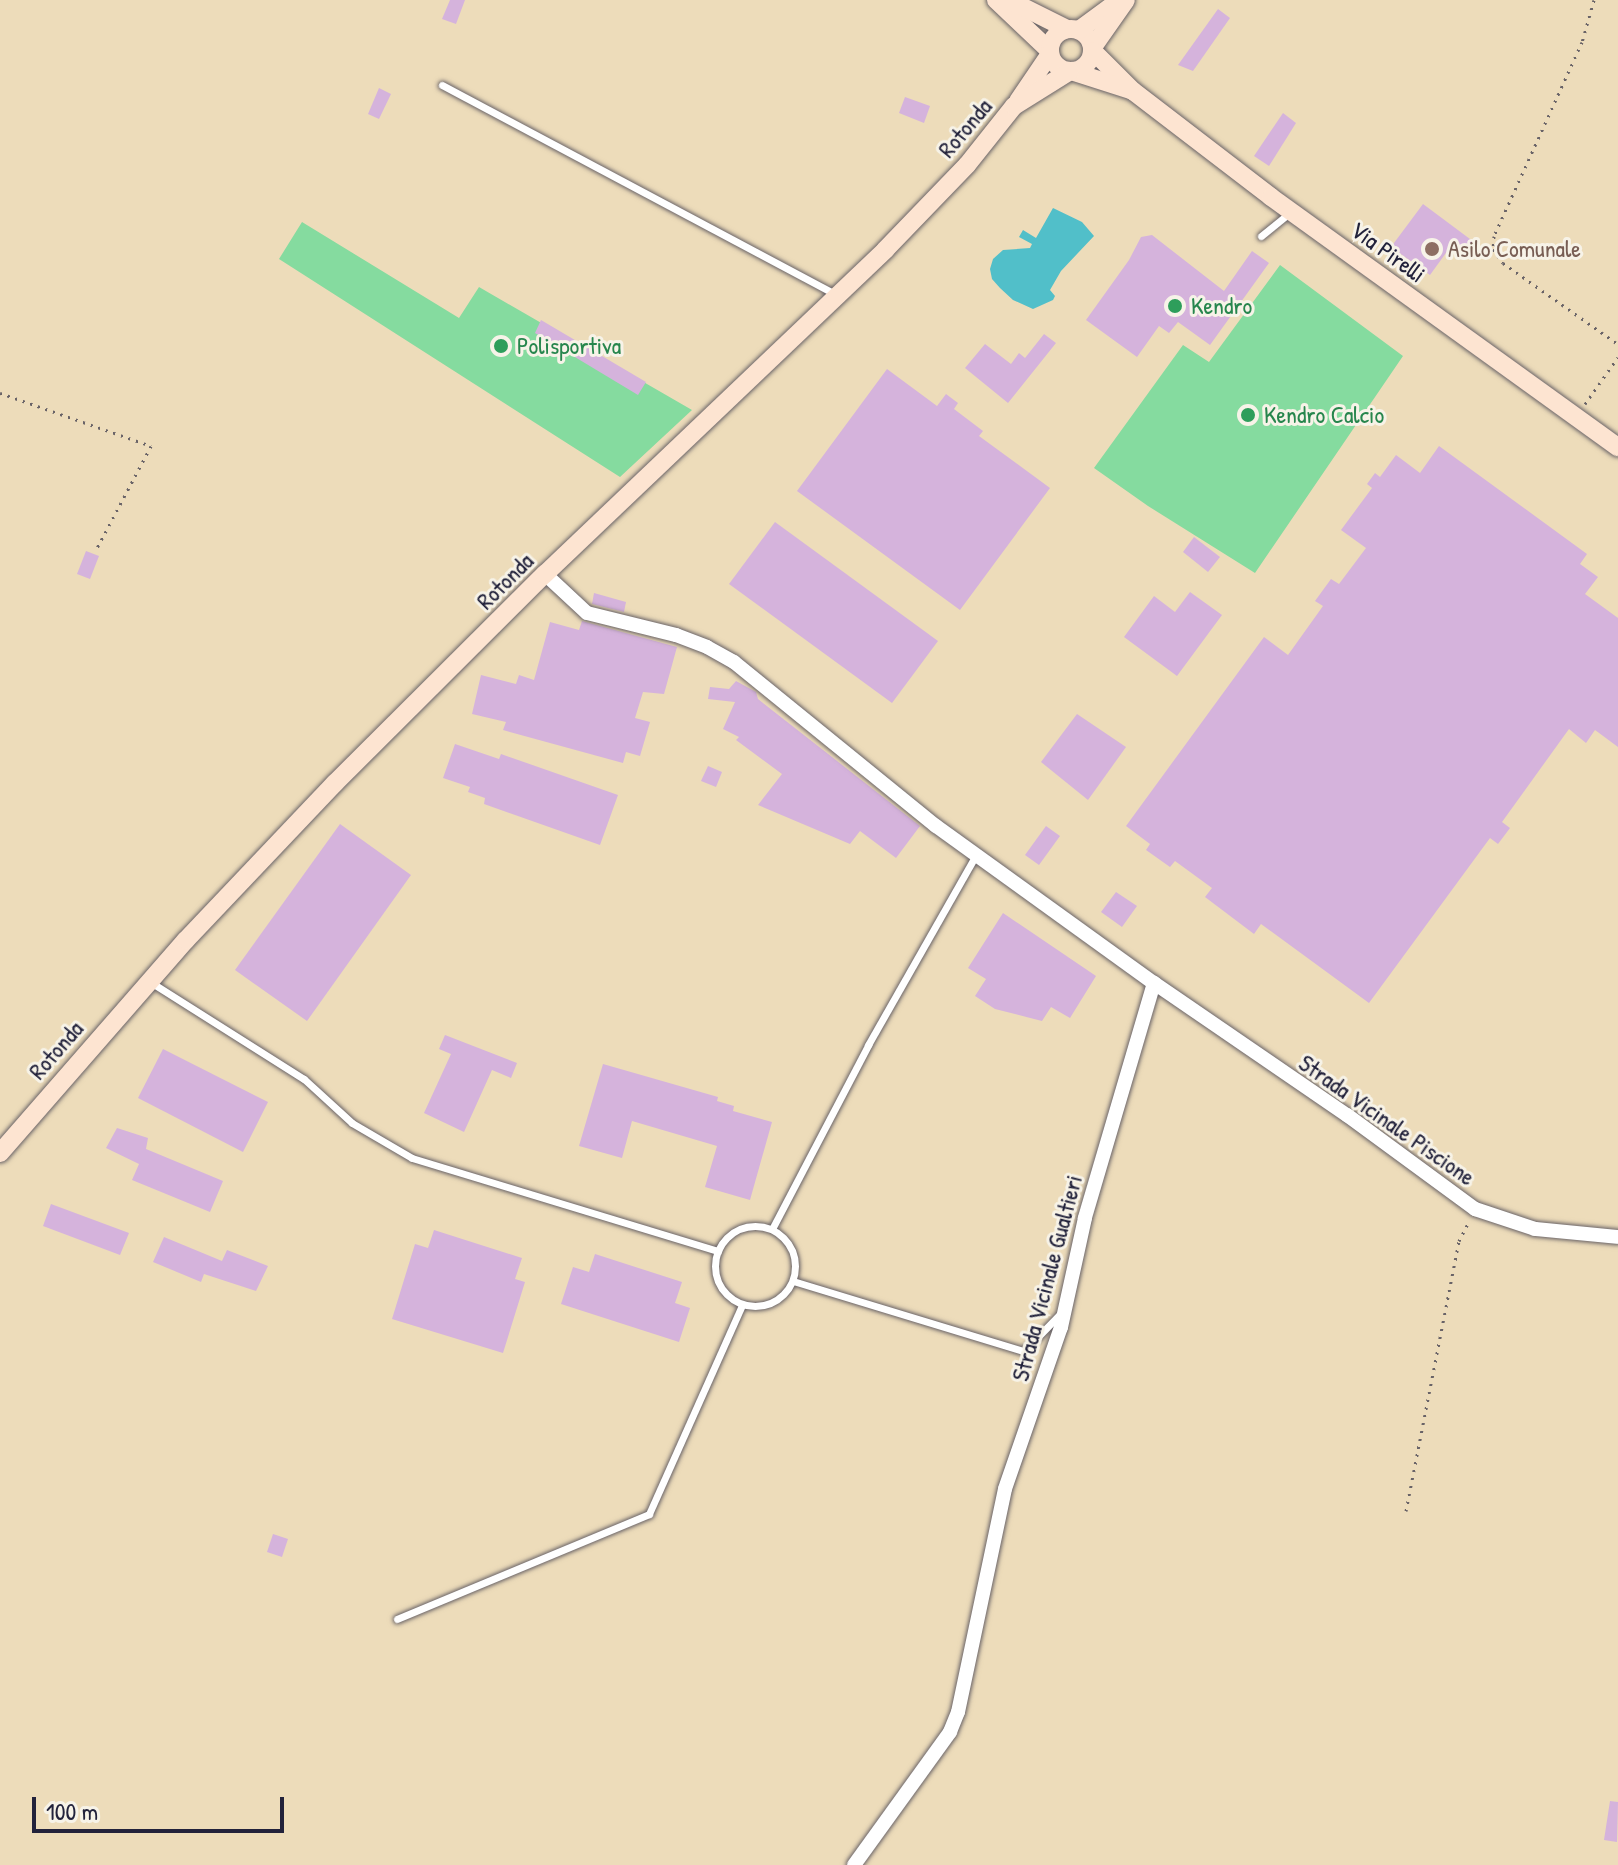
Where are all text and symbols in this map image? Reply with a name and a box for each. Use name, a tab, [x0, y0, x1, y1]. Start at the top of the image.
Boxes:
street label: Rotonda	[932, 93, 998, 163]
street label: Via Pirelli	[1345, 215, 1431, 289]
place label: Asilo Comunale	[1448, 235, 1581, 263]
marker: Asilo Comunale	[1423, 240, 1441, 258]
place label: Kendro	[1191, 292, 1252, 320]
marker: Kendro	[1166, 297, 1184, 315]
place label: Polisportiva	[517, 332, 621, 360]
marker: Polisportiva	[492, 337, 510, 355]
place label: Kendro Calcio	[1264, 401, 1384, 429]
marker: Kendro Calcio	[1239, 406, 1257, 424]
street label: Rotonda	[471, 547, 539, 615]
street label: Rotonda	[23, 1015, 89, 1085]
street label: Strada Vicinale Piscione	[1293, 1048, 1481, 1192]
street label: Strada Vicinale Gualtieri	[1006, 1172, 1088, 1384]
scale bar	[36, 1781, 288, 1831]
text: 100 m	[46, 1795, 98, 1827]

